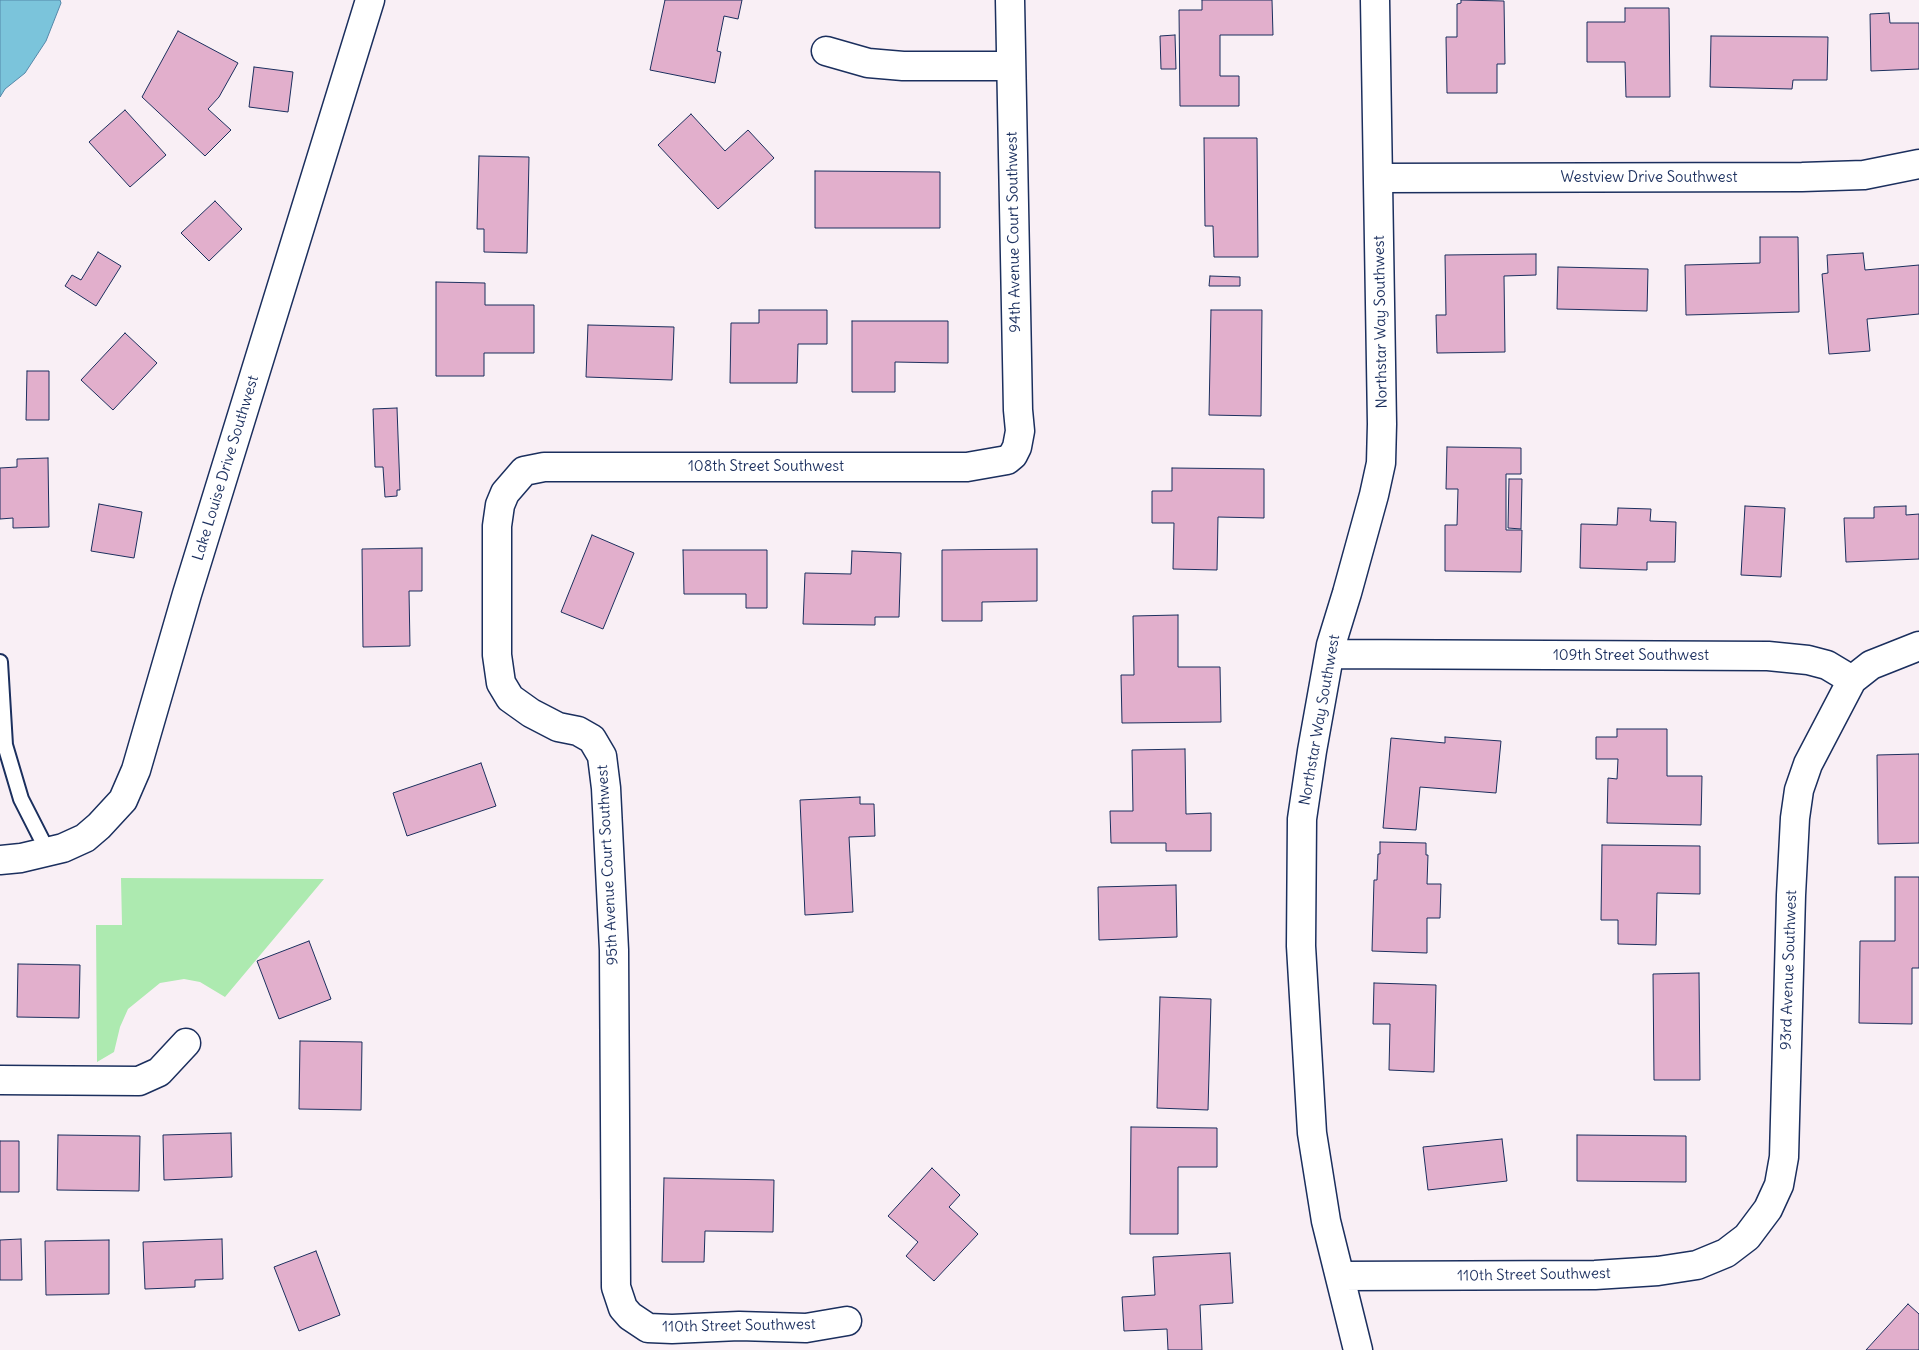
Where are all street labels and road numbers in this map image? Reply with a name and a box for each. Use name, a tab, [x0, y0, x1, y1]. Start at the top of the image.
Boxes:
street label: 94th Avenue Court Southwest	[1003, 131, 1025, 333]
street label: Westview Drive Southwest	[1560, 169, 1738, 187]
street label: Northstar Way Southwest	[1370, 235, 1392, 409]
street label: Lake Louise Drive Southwest	[189, 373, 263, 563]
street label: 108th Street Southwest	[688, 458, 844, 476]
street label: Northstar Way Southwest	[1296, 633, 1344, 807]
street label: 109th Street Southwest	[1553, 647, 1709, 665]
street label: 95th Avenue Court Southwest	[594, 764, 622, 966]
street label: 93rd Avenue Southwest	[1777, 890, 1801, 1050]
street label: 110th Street Southwest	[1457, 1265, 1611, 1285]
street label: 110th Street Southwest	[662, 1316, 816, 1336]

